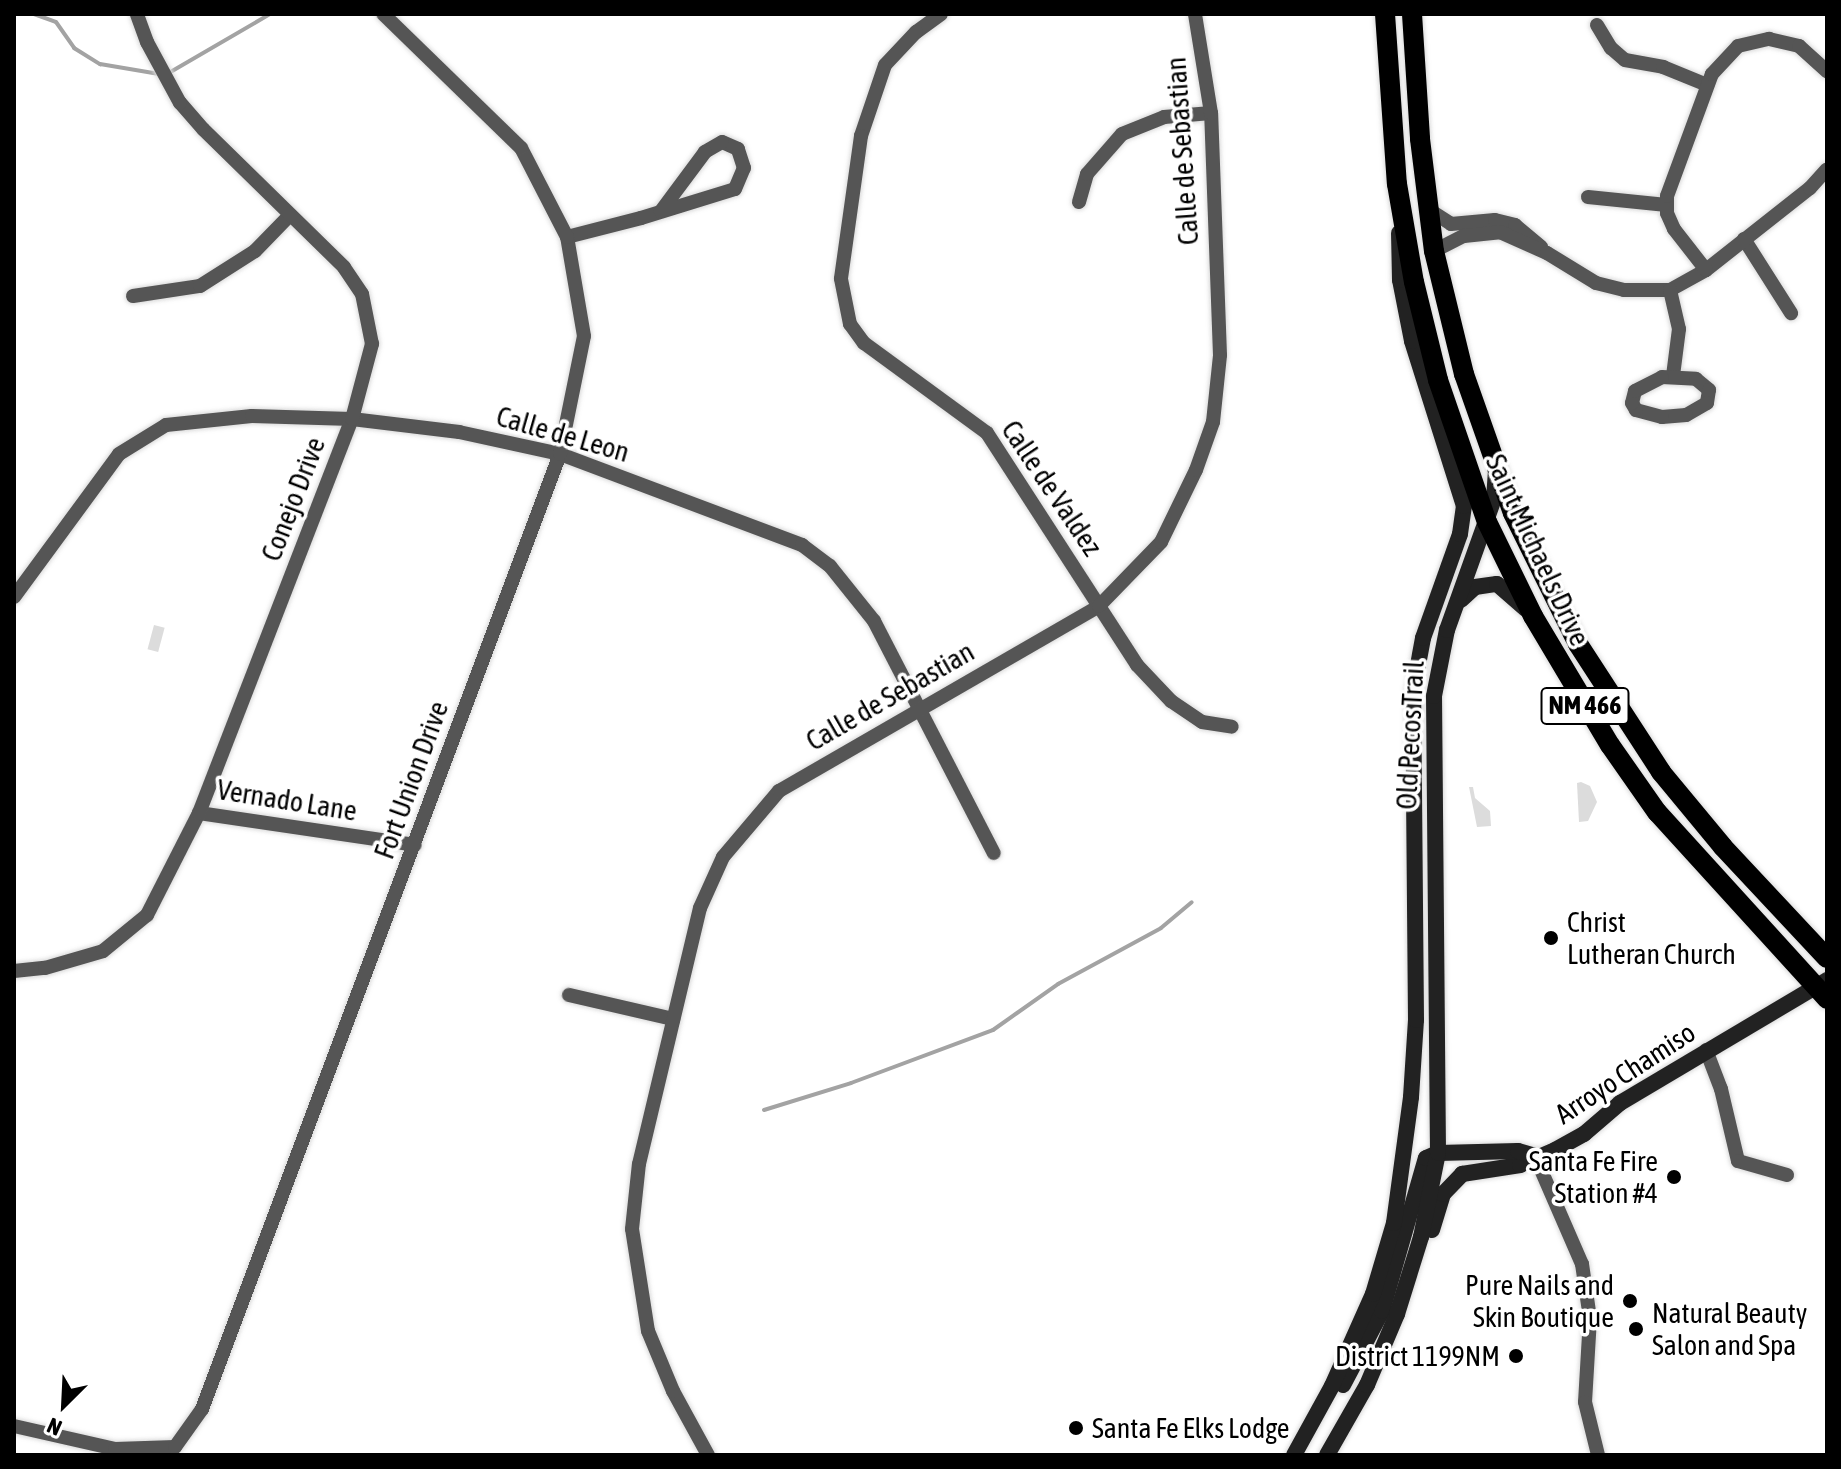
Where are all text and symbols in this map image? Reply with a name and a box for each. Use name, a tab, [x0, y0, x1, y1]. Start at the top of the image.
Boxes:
street label: Calle de Sebastian	[1159, 56, 1205, 246]
street label: Calle de Leon	[493, 399, 633, 469]
street label: Calle de Valdez	[995, 414, 1109, 562]
street label: Conejo Drive	[254, 432, 332, 566]
street label: Saint Michaels Drive	[1479, 449, 1597, 651]
street label: Calle de Sebastian	[800, 634, 980, 758]
street label: Old Pecos Trail	[1389, 660, 1431, 810]
road number: NM 466	[1539, 684, 1631, 728]
street label: Fort Union Drive	[367, 697, 455, 863]
street label: Vernado Lane	[215, 772, 359, 828]
place label: Christ Lutheran Church	[1567, 905, 1736, 971]
marker: Christ Lutheran Church	[1542, 929, 1560, 947]
street label: Arroyo Chamiso	[1549, 1015, 1701, 1131]
place label: Santa Fe Fire Station #4	[1529, 1144, 1658, 1210]
marker: Santa Fe Fire Station #4	[1665, 1168, 1683, 1186]
place label: Pure Nails and Skin Boutique	[1465, 1268, 1614, 1334]
marker: Pure Nails and Skin Boutique	[1621, 1292, 1639, 1310]
place label: Natural Beauty Salon and Spa	[1652, 1296, 1807, 1362]
marker: Natural Beauty Salon and Spa	[1627, 1320, 1645, 1338]
place label: District 1199NM	[1335, 1339, 1500, 1373]
marker: District 1199NM	[1507, 1347, 1525, 1365]
north arrow	[24, 1365, 104, 1445]
place label: Santa Fe Elks Lodge	[1092, 1411, 1289, 1445]
text: N	[43, 1412, 65, 1441]
marker: Santa Fe Elks Lodge	[1067, 1419, 1085, 1437]

